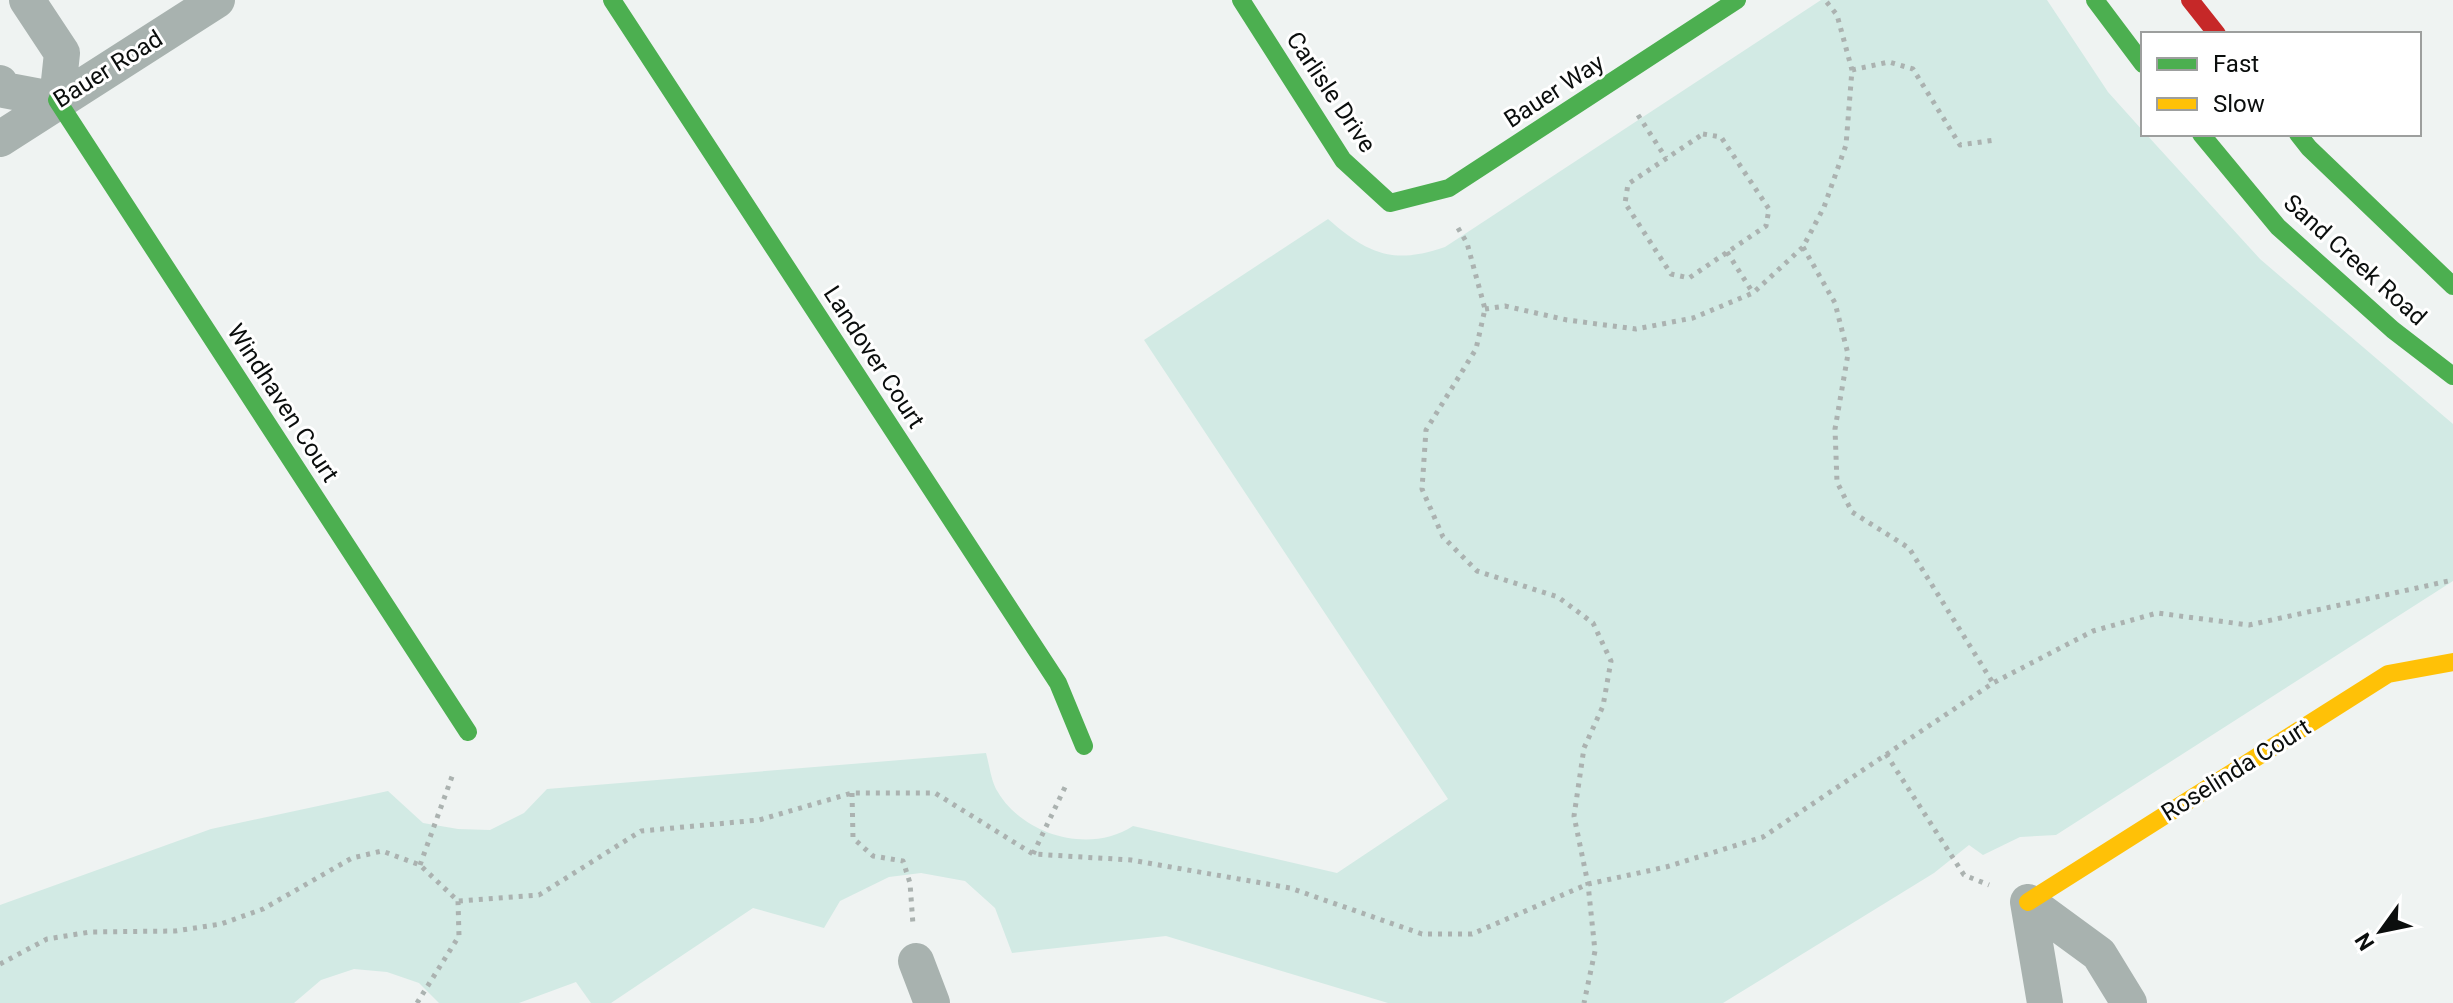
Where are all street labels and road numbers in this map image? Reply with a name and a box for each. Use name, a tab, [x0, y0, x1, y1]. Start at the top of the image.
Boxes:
street label: Bauer Road	[48, 25, 168, 113]
street label: Carlisle Drive	[1280, 26, 1382, 158]
street label: Bauer Way	[1499, 48, 1610, 134]
street label: Sand Creek Road	[2278, 189, 2432, 331]
street label: Landover Court	[818, 281, 930, 433]
street label: Windhaven Court	[222, 319, 345, 487]
street label: Roselinda Court	[2156, 713, 2316, 827]

